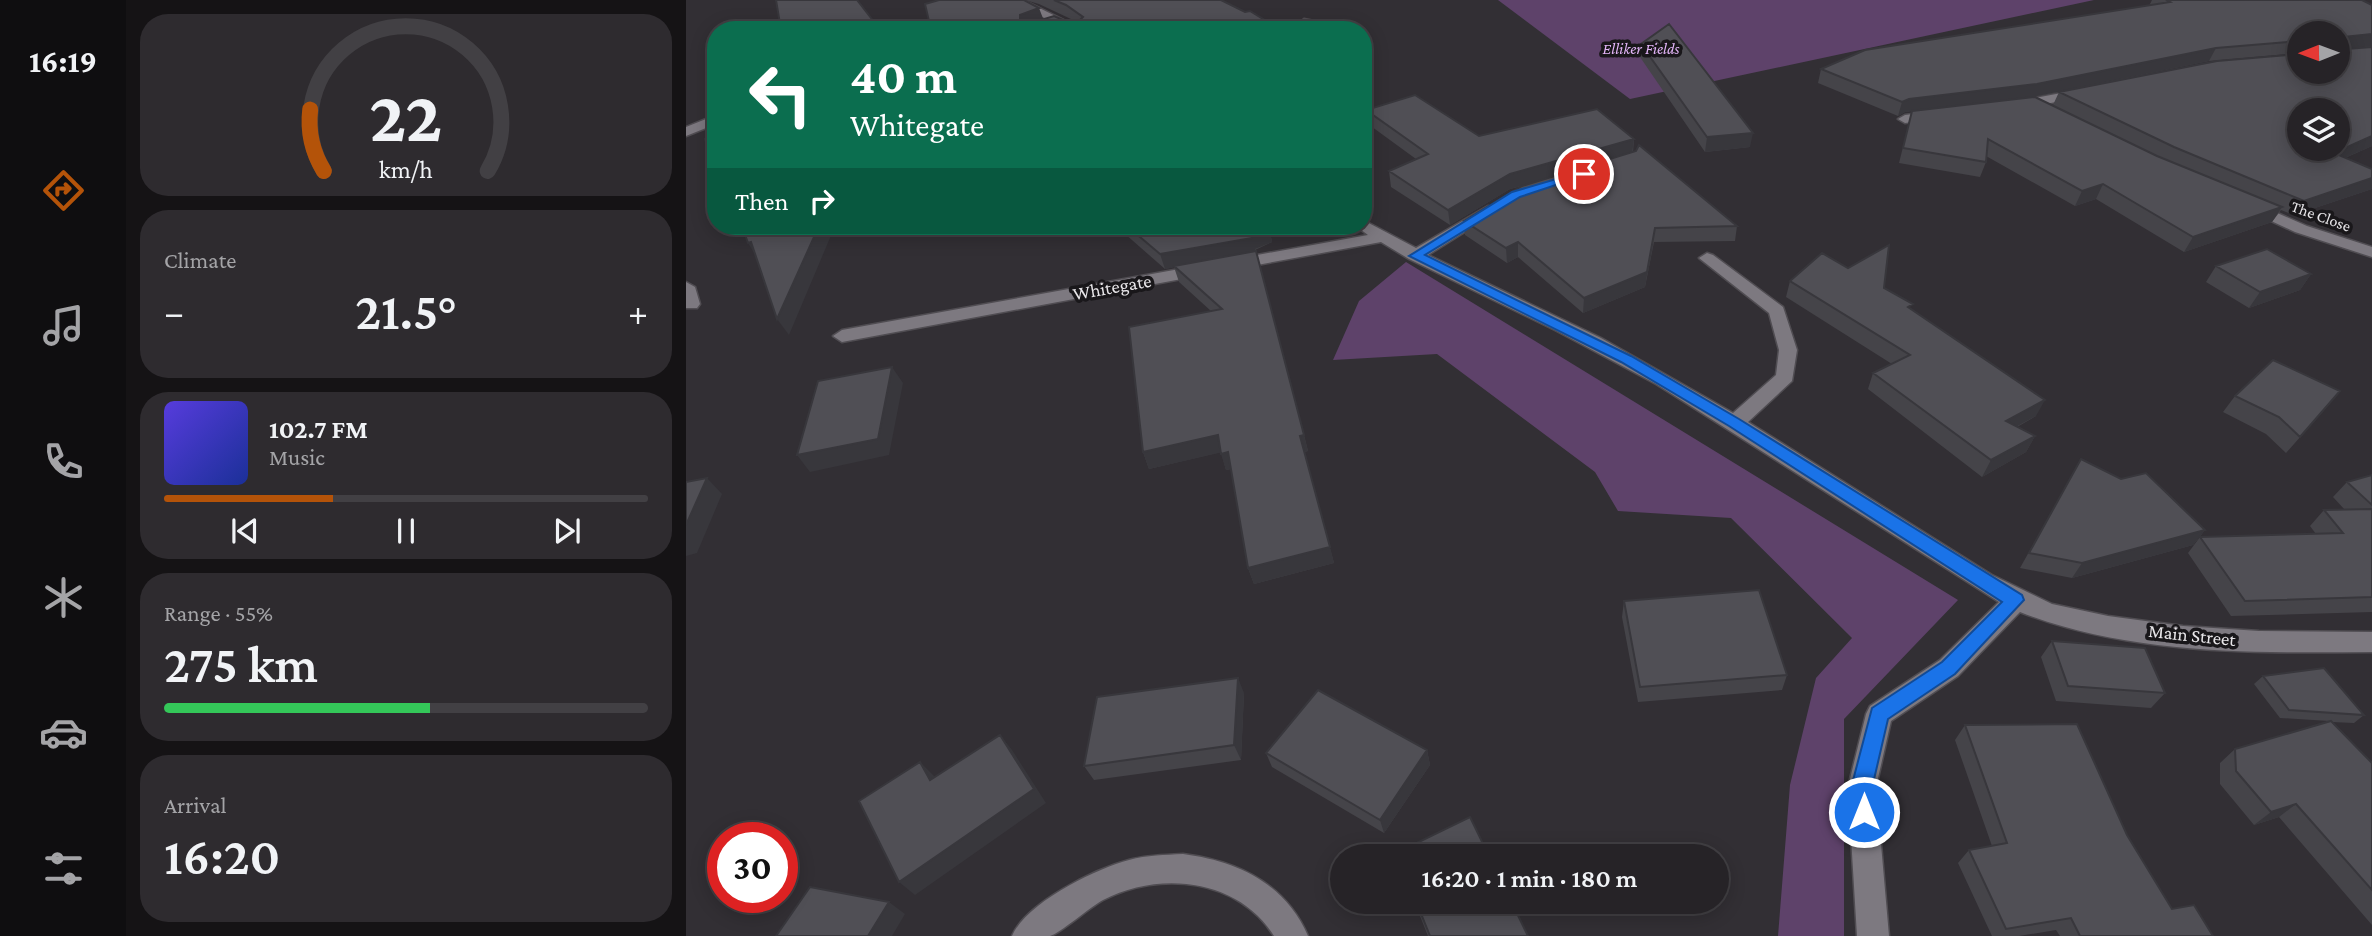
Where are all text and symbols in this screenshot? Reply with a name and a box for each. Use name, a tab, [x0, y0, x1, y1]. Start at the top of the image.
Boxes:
north arrow	[2287, 21, 2350, 84]
map controls	[2287, 21, 2350, 161]
park label: Elliker Fields	[1603, 40, 1680, 57]
text: 16:19	[29, 43, 97, 79]
icon: left	[735, 49, 826, 140]
text: 40 m	[850, 49, 957, 104]
text: 22	[369, 76, 443, 157]
button: layers	[2287, 98, 2350, 161]
text: Whitegate	[850, 107, 984, 143]
pin	[1554, 144, 1614, 204]
icon: arrive	[1565, 155, 1603, 193]
text: km/h	[379, 156, 433, 183]
icon: directions	[39, 166, 88, 215]
icon: right	[803, 182, 841, 220]
text: Then	[735, 187, 789, 216]
street label: The Close	[2289, 197, 2353, 235]
text: Climate	[164, 247, 236, 273]
street label: Whitegate	[1071, 270, 1153, 304]
text: 21.5°	[355, 282, 457, 340]
text: −	[164, 291, 184, 333]
text: +	[628, 291, 648, 333]
icon: music	[39, 301, 88, 350]
text: 102.7 FM	[269, 415, 368, 444]
icon: phone	[39, 437, 88, 486]
text: Music	[269, 444, 325, 470]
icon: previous	[226, 512, 264, 550]
icon: pause	[387, 512, 425, 550]
icon: next	[548, 512, 586, 550]
icon: climate	[39, 573, 88, 622]
text: Range · 55%	[164, 600, 273, 626]
street label: Main Street	[2147, 620, 2237, 650]
text: 275 km	[164, 635, 318, 693]
icon: car	[39, 708, 88, 757]
position arrow	[1827, 775, 1901, 849]
text: Arrival	[164, 792, 227, 818]
speed limit sign: 30	[707, 822, 798, 913]
text: 16:20	[164, 827, 280, 885]
icon: filters	[39, 844, 88, 893]
text: 16:20 · 1 min · 180 m	[1422, 864, 1637, 893]

